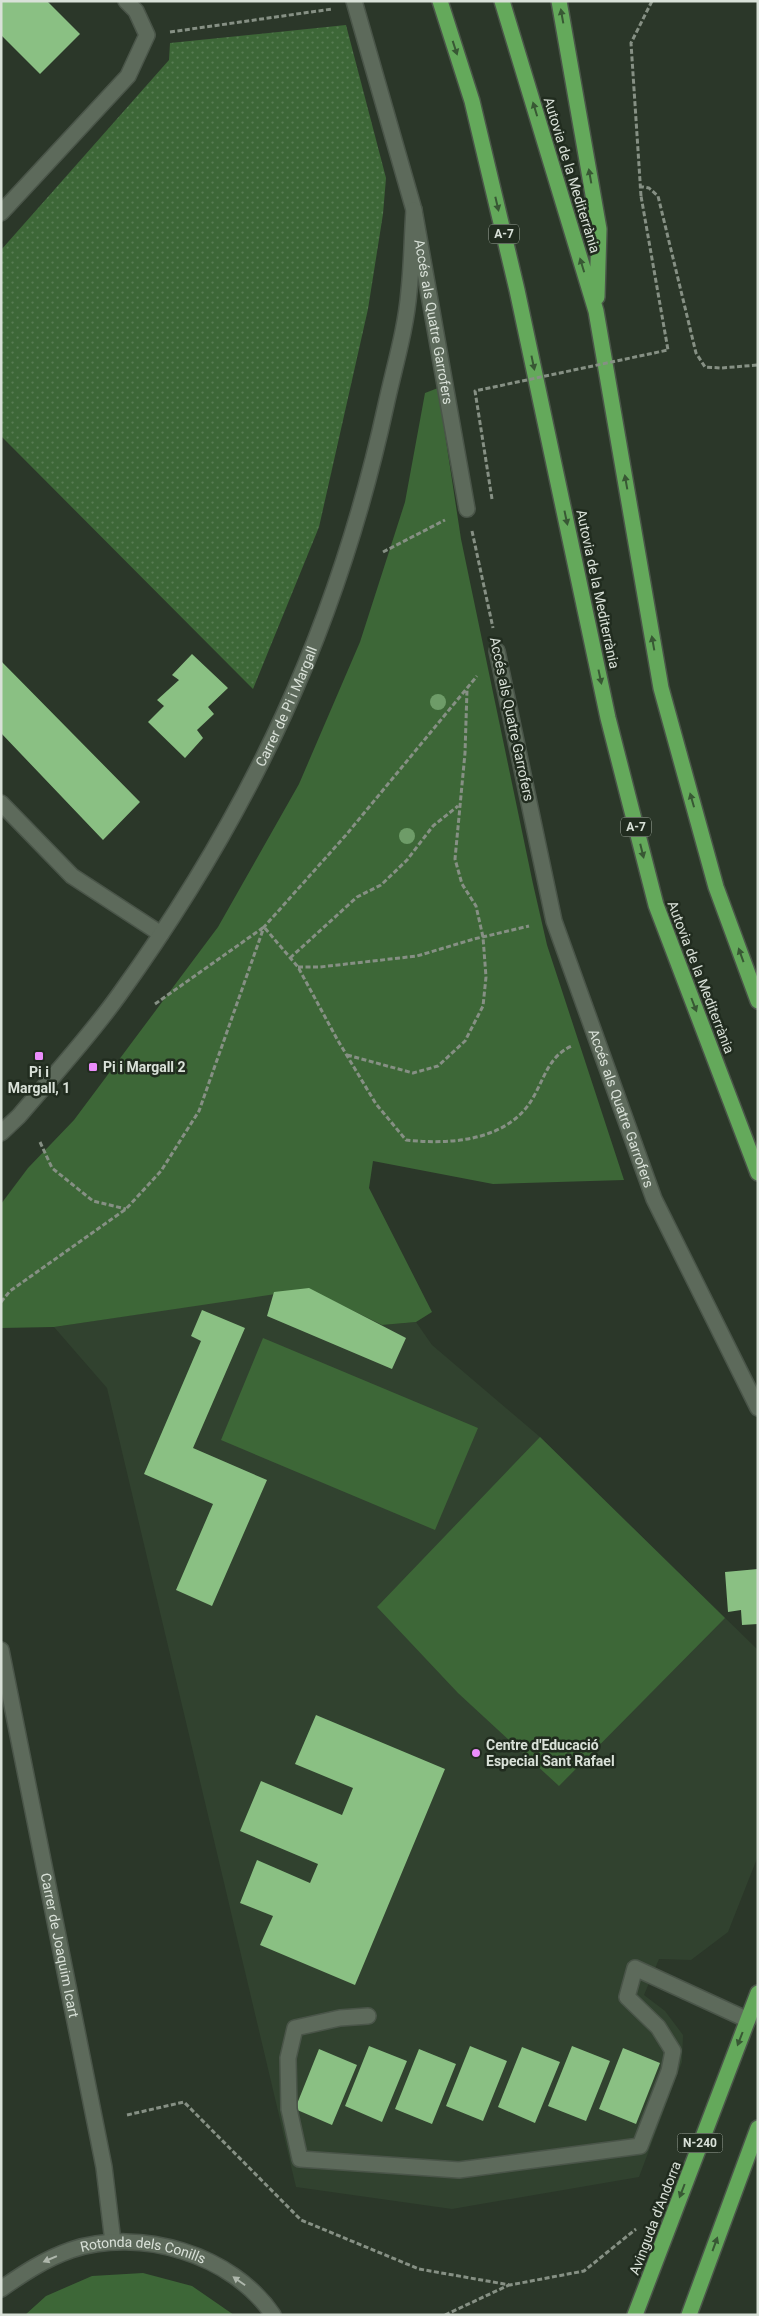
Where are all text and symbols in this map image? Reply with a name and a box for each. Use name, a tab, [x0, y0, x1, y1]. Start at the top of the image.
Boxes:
one-way arrow	[557, 7, 565, 23]
one-way arrow	[452, 40, 459, 55]
street label: Autovia de la Mediterrània	[541, 95, 603, 255]
one-way arrow	[531, 102, 539, 117]
one-way arrow	[585, 168, 593, 184]
one-way arrow	[493, 197, 501, 212]
road number: A-7	[489, 224, 519, 243]
street label: Accés als Quatre Garrofers	[411, 238, 456, 406]
one-way arrow	[578, 257, 586, 272]
one-way arrow	[529, 355, 537, 370]
one-way arrow	[621, 474, 629, 490]
street label: Autovia de la Mediterrània	[573, 508, 623, 670]
one-way arrow	[562, 510, 570, 525]
one-way arrow	[648, 634, 656, 650]
street label: Accés als Quatre Garrofers	[487, 636, 537, 802]
street label: Carrer de Pi i Margall	[252, 644, 320, 769]
one-way arrow	[596, 669, 604, 685]
one-way arrow	[687, 793, 695, 808]
road number: A-7	[621, 818, 651, 836]
one-way arrow	[638, 844, 646, 859]
street label: Autovia de la Mediterrània	[664, 898, 738, 1056]
one-way arrow	[737, 947, 745, 962]
one-way arrow	[690, 998, 698, 1013]
street label: Accés als Quatre Garrofers	[586, 1027, 657, 1190]
marker: Pi i Margall, 1	[33, 1050, 45, 1062]
place label: Pi i Margall 2	[103, 1059, 186, 1075]
marker: Pi i Margall 2	[87, 1061, 99, 1073]
place label: Pi i Margall, 1	[8, 1064, 70, 1096]
place label: Centre d'Educació Especial Sant Rafael	[486, 1737, 615, 1769]
marker: Centre d'Educació Especial Sant Rafael	[470, 1747, 482, 1759]
street label: Carrer de Joaquim Icart	[38, 1871, 82, 2019]
one-way arrow	[736, 2032, 744, 2046]
road number: N-240	[678, 2134, 722, 2152]
street label: Avinguda d'Andorra	[626, 2159, 684, 2277]
one-way arrow	[678, 2184, 686, 2199]
street label: Rotonda dels Conills	[79, 2234, 208, 2267]
one-way arrow	[711, 2236, 719, 2251]
one-way arrow	[42, 2256, 57, 2263]
one-way arrow	[232, 2276, 246, 2286]

